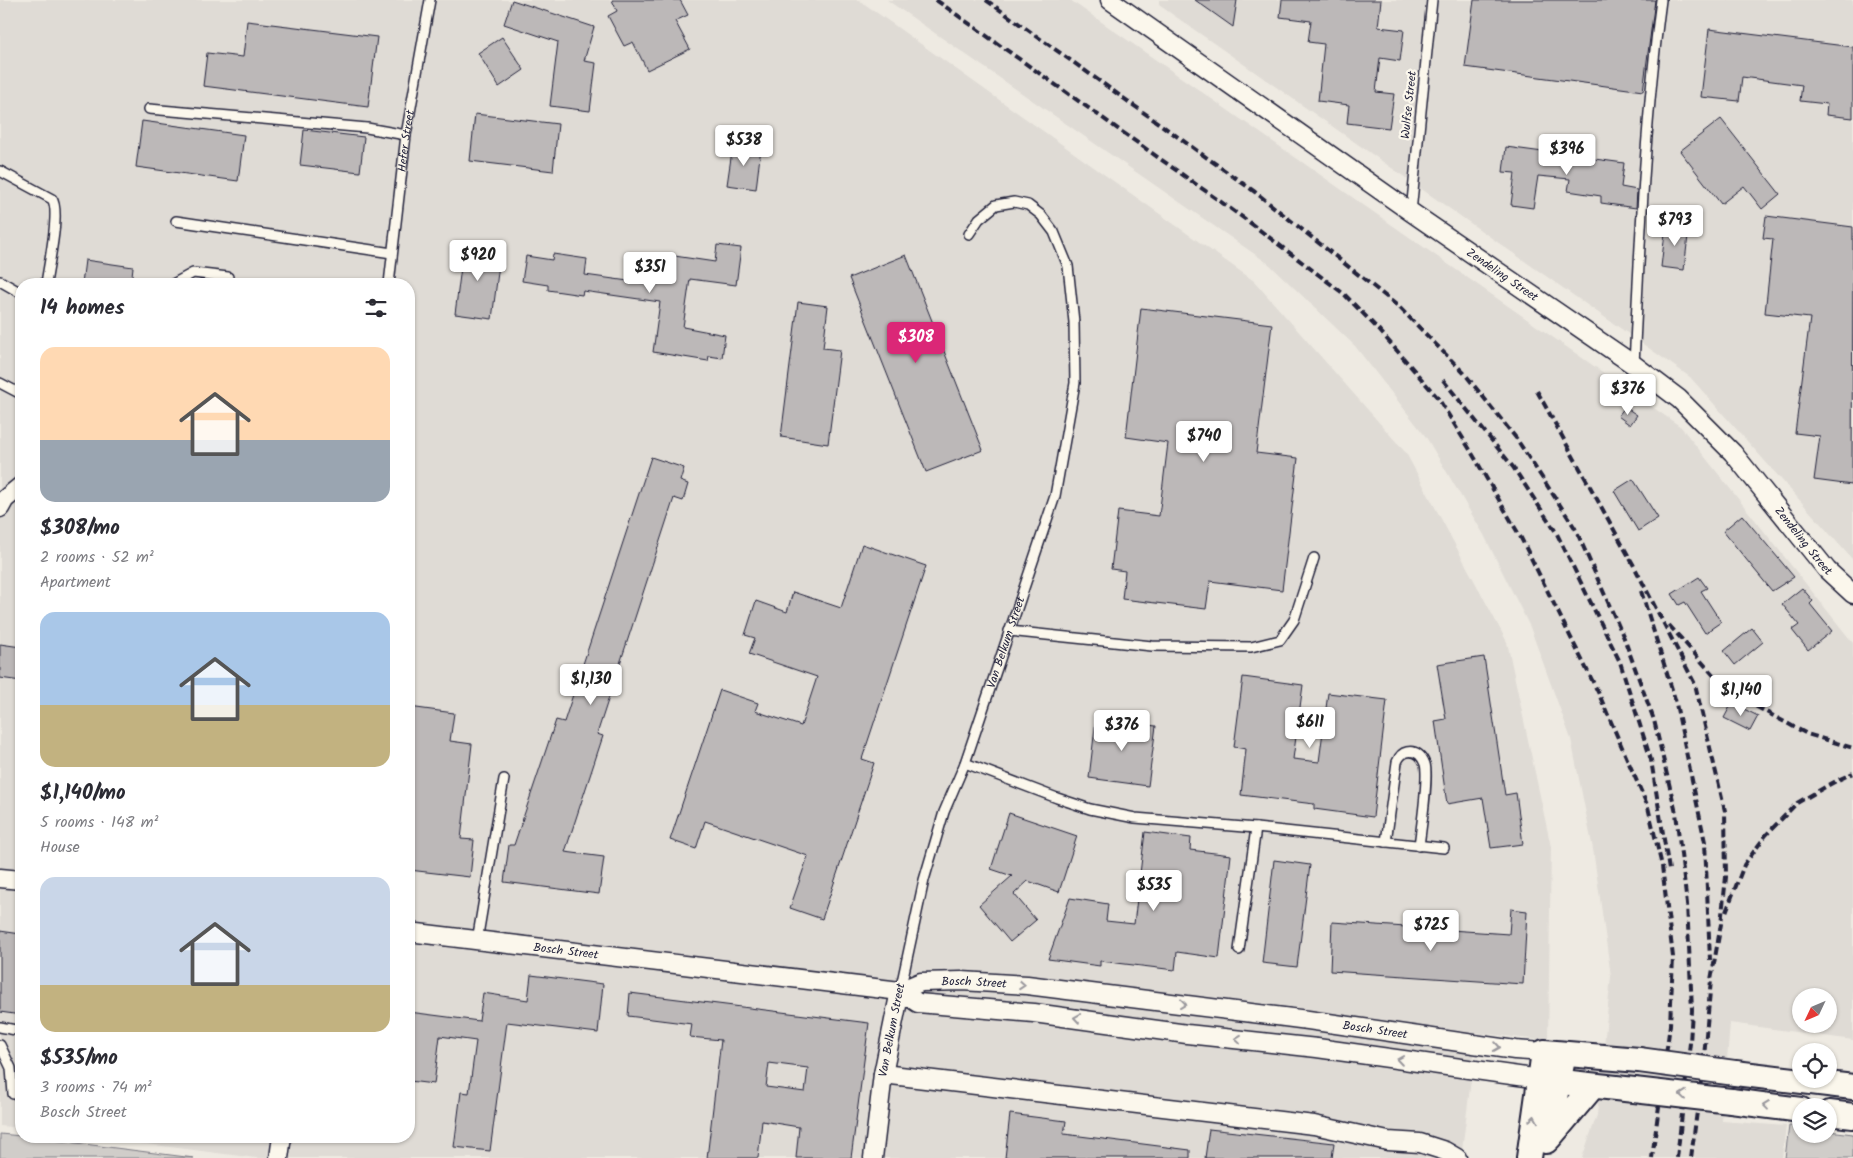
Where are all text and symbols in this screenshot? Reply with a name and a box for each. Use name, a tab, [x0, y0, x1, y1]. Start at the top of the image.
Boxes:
street label: Wulfse Street	[1396, 70, 1422, 140]
street label: Hefer Street	[392, 108, 420, 173]
pin: $538	[714, 124, 774, 167]
text: $538	[726, 128, 762, 153]
pin: $396	[1537, 134, 1597, 176]
text: $396	[1550, 137, 1585, 162]
pin: $793	[1645, 204, 1705, 247]
text: $793	[1658, 208, 1692, 233]
pin: $920	[448, 240, 508, 282]
text: $920	[460, 243, 496, 268]
street label: Zendeling Street	[1462, 243, 1543, 306]
pin: $351	[620, 252, 680, 294]
text: $351	[634, 255, 666, 280]
text: 14 homes	[40, 292, 125, 325]
icon: filters	[362, 294, 390, 322]
pin: $308	[886, 322, 946, 364]
text: $308	[898, 325, 934, 350]
pin: $376	[1598, 374, 1658, 416]
text: $376	[1611, 377, 1645, 402]
icon: home	[170, 379, 260, 469]
pin: $740	[1174, 420, 1234, 463]
text: $740	[1187, 424, 1221, 449]
street label: Zendeling Street	[1770, 502, 1837, 580]
text: $308/mo	[40, 512, 120, 545]
text: 2 rooms · 52 m²	[40, 545, 154, 570]
text: Apartment	[40, 570, 111, 595]
street label: Van Belkum Street	[981, 594, 1030, 691]
icon: home	[170, 644, 260, 734]
pin: $1,130	[550, 664, 632, 706]
text: $1,130	[571, 667, 611, 692]
pin: $1,140	[1700, 674, 1782, 717]
text: $1,140	[1721, 678, 1761, 703]
pin: $611	[1280, 706, 1340, 749]
pin: $376	[1092, 710, 1152, 752]
text: $611	[1296, 710, 1324, 735]
text: $376	[1105, 713, 1139, 738]
text: $1,140/mo	[40, 777, 126, 810]
text: 5 rooms · 148 m²	[40, 810, 159, 835]
text: House	[40, 835, 80, 860]
pin: $535	[1124, 870, 1184, 912]
text: $535	[1137, 873, 1171, 898]
icon: home	[170, 909, 260, 999]
pin: $725	[1401, 910, 1461, 952]
text: $725	[1414, 913, 1448, 938]
street label: Bosch Street	[532, 938, 600, 964]
street label: Bosch Street	[941, 971, 1008, 993]
one-way arrow	[1018, 979, 1026, 990]
street label: Van Belkum Street	[874, 981, 910, 1079]
north arrow	[1792, 988, 1838, 1032]
map controls	[1792, 988, 1837, 1143]
one-way arrow	[1179, 998, 1187, 1009]
one-way arrow	[1073, 1014, 1082, 1024]
street label: Bosch Street	[1341, 1016, 1409, 1044]
one-way arrow	[1234, 1034, 1242, 1045]
one-way arrow	[1494, 1041, 1502, 1052]
text: $535/mo	[40, 1042, 118, 1075]
button: locate	[1792, 1043, 1837, 1088]
one-way arrow	[1395, 1055, 1404, 1065]
text: 3 rooms · 74 m²	[40, 1075, 152, 1100]
one-way arrow	[1678, 1090, 1686, 1101]
button: layers	[1792, 1098, 1837, 1143]
text: Bosch Street	[40, 1100, 127, 1125]
one-way arrow	[1762, 1100, 1770, 1111]
one-way arrow	[1529, 1114, 1539, 1123]

